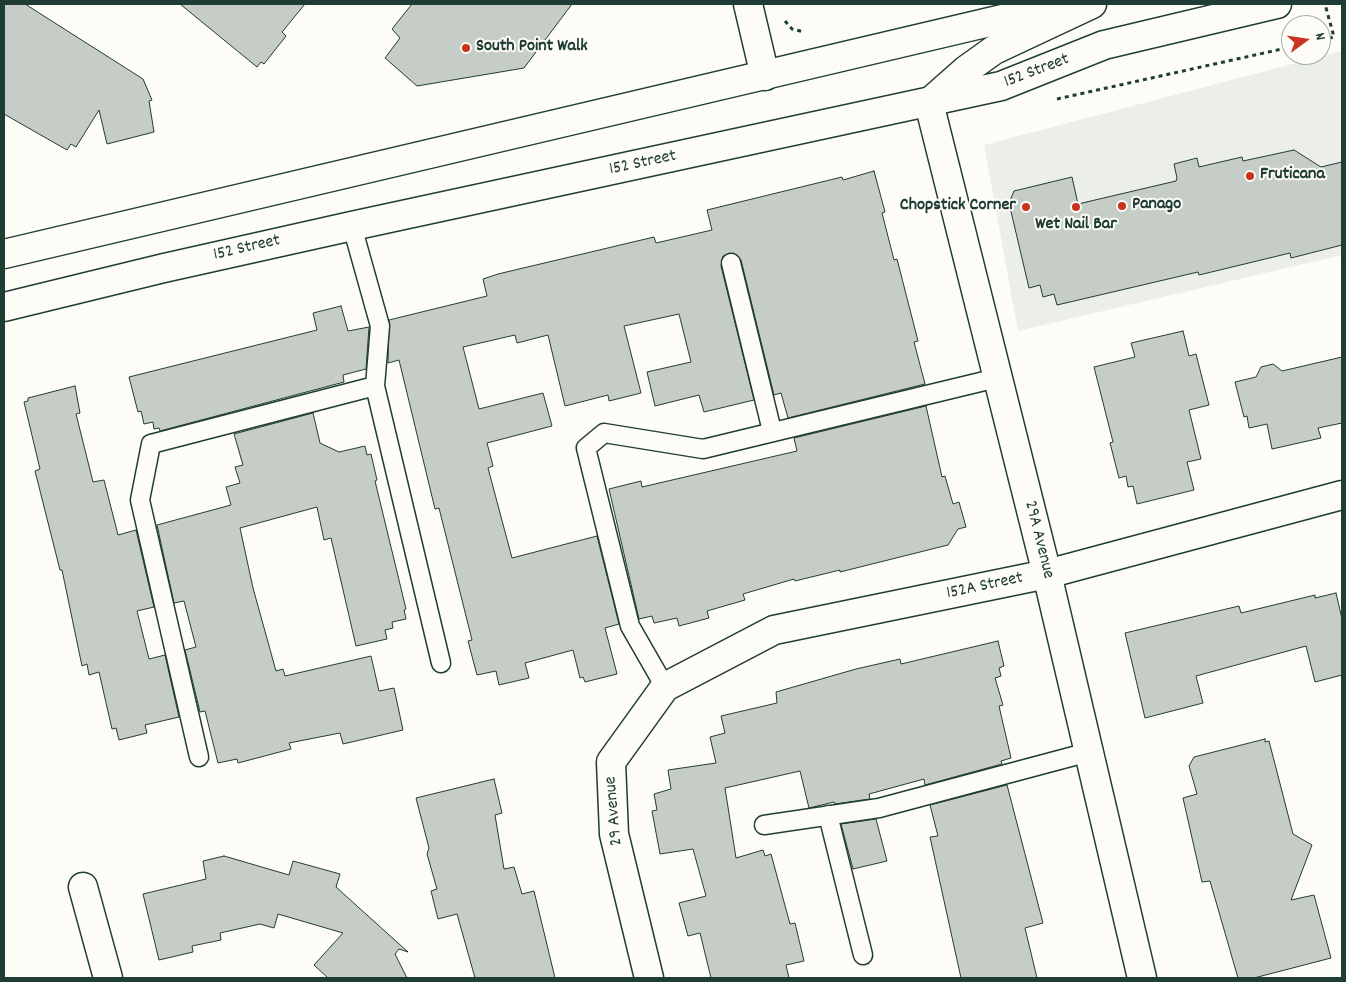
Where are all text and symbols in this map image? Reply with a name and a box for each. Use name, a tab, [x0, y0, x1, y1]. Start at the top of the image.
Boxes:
north arrow	[1281, 15, 1331, 65]
text: N	[1309, 31, 1330, 42]
place label: South Point Walk	[476, 37, 588, 59]
marker: South Point Walk	[460, 42, 472, 54]
street label: 152 Street	[1001, 50, 1073, 94]
street label: 152 Street	[607, 146, 679, 182]
place label: Fruticana	[1260, 165, 1325, 187]
marker: Fruticana	[1244, 170, 1256, 182]
place label: Panago	[1132, 195, 1181, 217]
place label: Chopstick Corner	[900, 196, 1016, 218]
marker: Panago	[1116, 200, 1128, 212]
marker: Chopstick Corner	[1020, 201, 1032, 213]
marker: Wet Nail Bar	[1070, 201, 1082, 213]
place label: Wet Nail Bar	[1035, 215, 1117, 237]
street label: 152 Street	[211, 231, 283, 267]
street label: 29A Avenue	[1018, 499, 1058, 581]
street label: 152A Street	[945, 568, 1025, 606]
street label: 29 Avenue	[601, 775, 629, 847]

